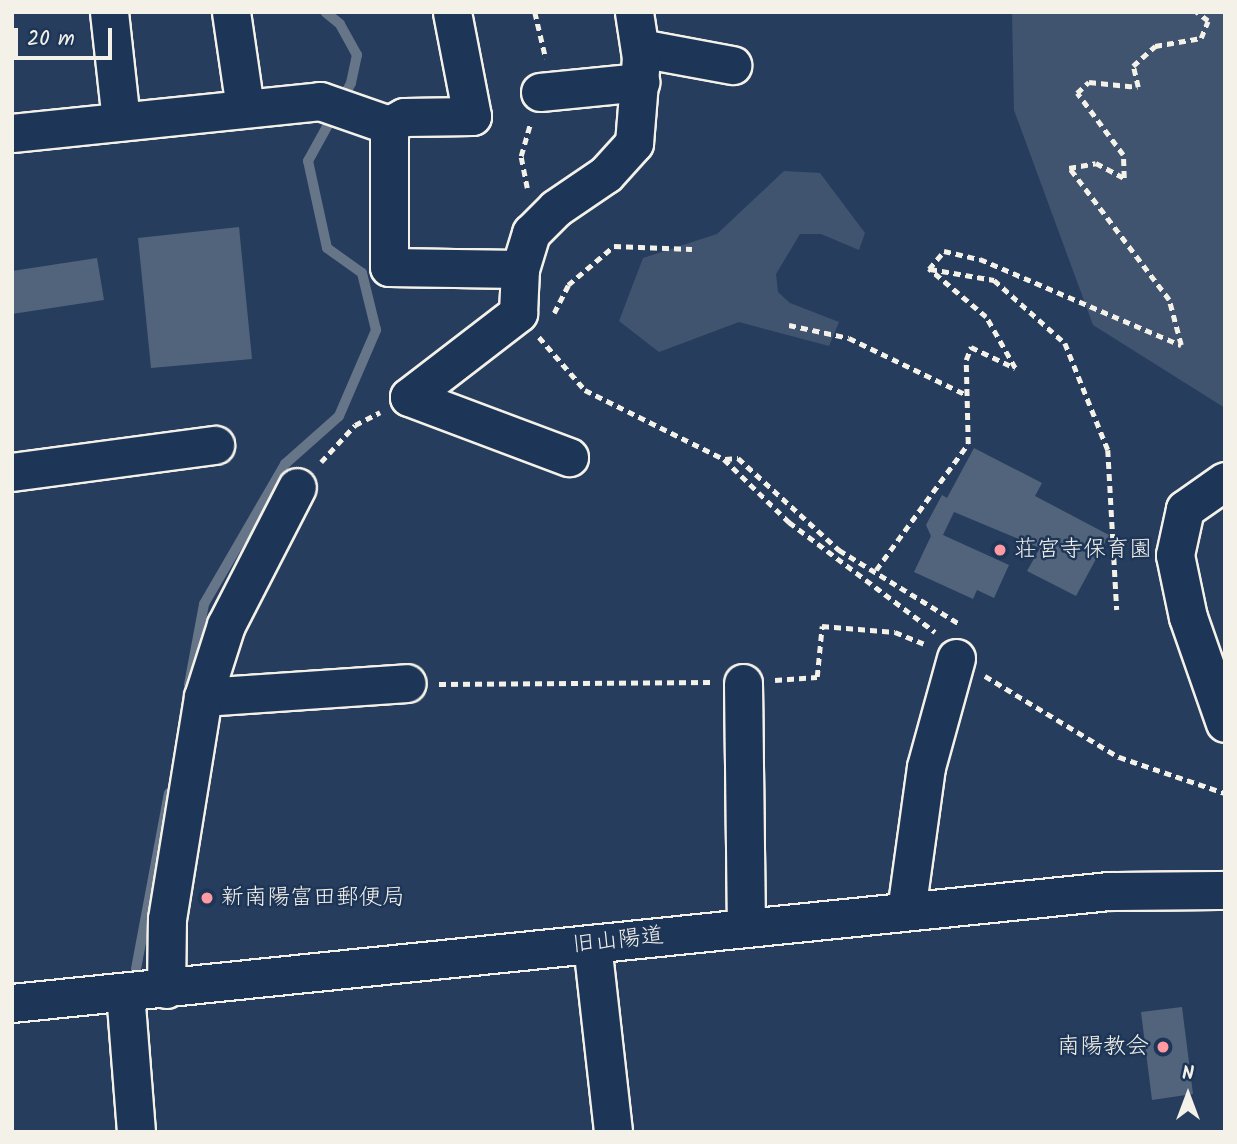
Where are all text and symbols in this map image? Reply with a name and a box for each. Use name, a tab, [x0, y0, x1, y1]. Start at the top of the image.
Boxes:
scale bar	[18, 14, 116, 58]
text: 20 m	[27, 23, 75, 56]
place label: 荘宮寺保育園	[1014, 536, 1152, 564]
marker: 荘宮寺保育園	[992, 542, 1008, 558]
place label: 新南陽富田郵便局	[221, 884, 405, 912]
marker: 新南陽富田郵便局	[199, 890, 215, 906]
street label: 旧山陽道	[571, 922, 665, 960]
place label: 南陽教会	[1057, 1033, 1149, 1061]
marker: 南陽教会	[1155, 1039, 1171, 1055]
text: N	[1182, 1059, 1194, 1089]
north arrow	[1153, 1060, 1223, 1130]

